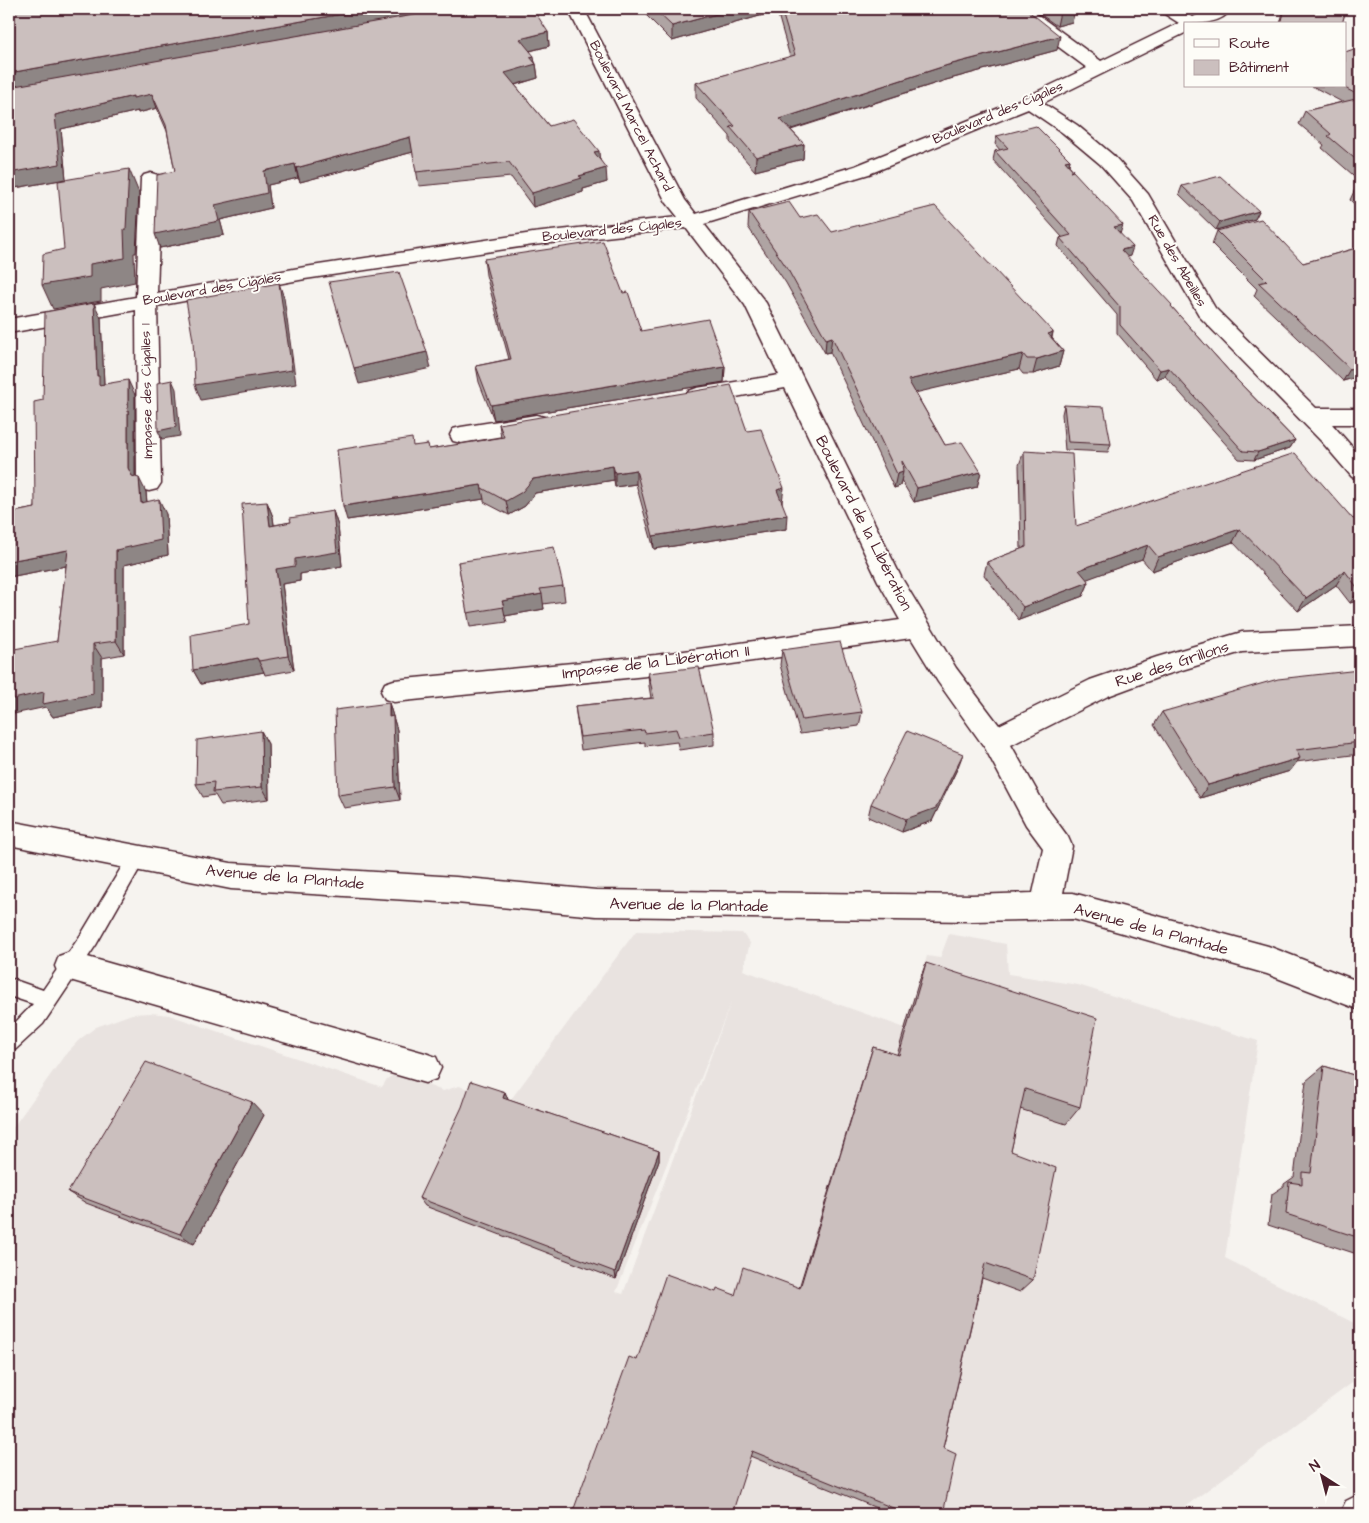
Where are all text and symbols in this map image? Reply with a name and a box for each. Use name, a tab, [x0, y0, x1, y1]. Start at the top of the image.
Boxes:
legend	[1184, 22, 1346, 88]
text: Route	[1229, 33, 1270, 54]
street label: Boulevard Marcel Achard	[584, 37, 678, 195]
text: Bâtiment	[1229, 57, 1289, 78]
street label: Boulevard des Cigales	[930, 76, 1066, 150]
street label: Rue des Abeilles	[1143, 211, 1211, 311]
street label: Boulevard des Cigales	[541, 213, 683, 247]
street label: Boulevard des Cigales	[141, 267, 283, 311]
street label: Impasse des Cigalles 1	[136, 323, 158, 459]
street label: Boulevard de la Libération	[810, 432, 918, 614]
street label: Rue des Grillons	[1112, 635, 1232, 693]
street label: Impasse de la Libération II	[561, 640, 751, 684]
street label: Avenue de la Plantade	[205, 859, 366, 895]
street label: Avenue de la Plantade	[609, 893, 769, 917]
street label: Avenue de la Plantade	[1071, 898, 1231, 960]
north arrow	[1296, 1450, 1346, 1500]
text: N	[1306, 1455, 1325, 1477]

